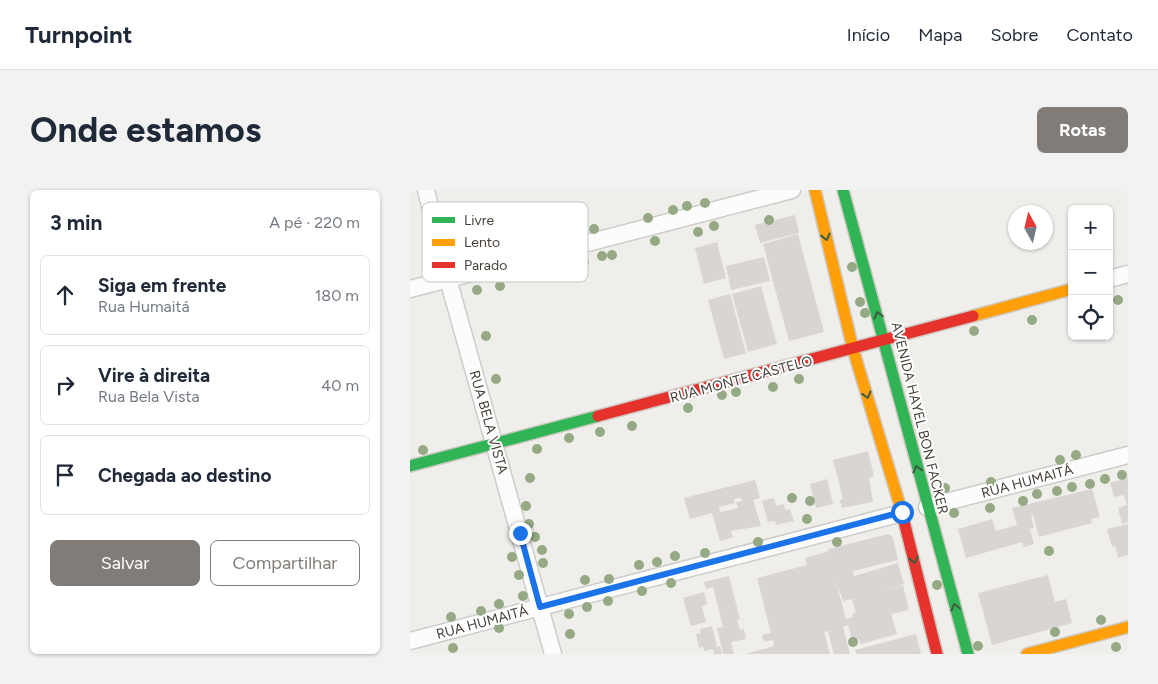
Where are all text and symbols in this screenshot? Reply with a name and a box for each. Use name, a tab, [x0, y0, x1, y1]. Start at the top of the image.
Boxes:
text: Turnpoint	[25, 20, 132, 49]
text: Início	[847, 24, 890, 46]
text: Mapa	[918, 24, 962, 46]
text: Sobre	[990, 24, 1038, 46]
text: Contato	[1066, 24, 1133, 46]
button: Rotas	[1037, 107, 1128, 153]
text: Onde estamos	[30, 109, 261, 151]
legend	[422, 202, 588, 282]
north arrow	[1008, 205, 1053, 250]
map controls	[1068, 205, 1113, 340]
button: +	[1068, 205, 1113, 250]
text: 3 min	[50, 210, 102, 235]
text: Livre	[464, 212, 495, 229]
text: A pé · 220 m	[269, 213, 360, 232]
one-way arrow	[820, 233, 831, 242]
text: Lento	[464, 234, 500, 251]
button: −	[1068, 250, 1113, 295]
text: Parado	[464, 257, 507, 274]
text: Siga em frente	[98, 274, 226, 297]
icon: ahead	[51, 281, 79, 309]
text: 180 m	[315, 286, 359, 305]
button: locate	[1068, 295, 1113, 340]
text: Rua Humaitá	[98, 297, 190, 316]
one-way arrow	[874, 312, 884, 320]
street label: AVENIDA HAYEL BON FACKER	[887, 320, 952, 516]
street label: RUA MONTE CASTELO	[668, 352, 814, 407]
text: Vire à direita	[98, 364, 210, 387]
street label: RUA BELA VISTA	[466, 368, 512, 476]
icon: right	[51, 371, 79, 399]
text: 40 m	[321, 376, 359, 395]
text: Rua Bela Vista	[98, 387, 200, 406]
one-way arrow	[861, 390, 871, 398]
icon: arrive	[51, 461, 79, 489]
street label: RUA HUMAITÁ	[979, 461, 1075, 502]
text: Chegada ao destino	[98, 464, 271, 487]
one-way arrow	[912, 464, 923, 473]
route start	[891, 501, 914, 524]
route end	[509, 522, 532, 545]
button: Salvar	[50, 540, 200, 586]
button: Compartilhar	[210, 540, 360, 586]
one-way arrow	[908, 555, 919, 564]
street label: RUA HUMAITÁ	[434, 602, 530, 643]
one-way arrow	[950, 603, 960, 612]

